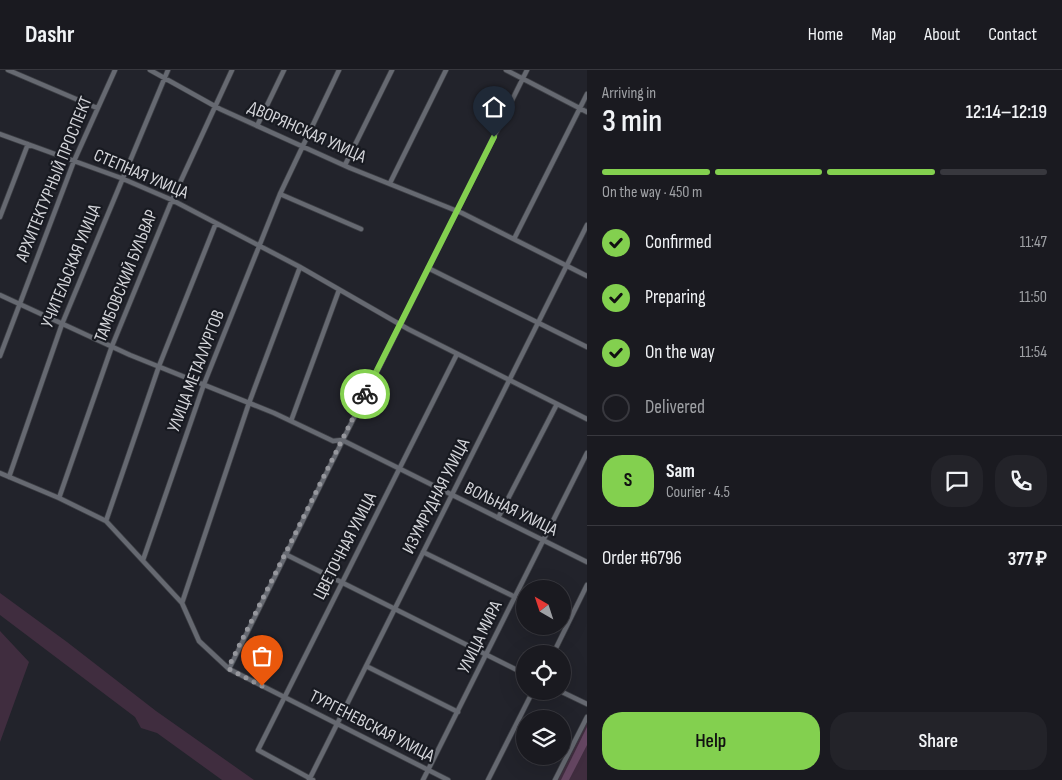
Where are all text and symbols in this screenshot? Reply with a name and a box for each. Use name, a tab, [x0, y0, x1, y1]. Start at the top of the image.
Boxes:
text: Dashr	[25, 20, 74, 49]
text: Home	[808, 24, 843, 45]
text: Map	[871, 24, 896, 45]
text: About	[924, 24, 960, 45]
text: Contact	[988, 24, 1037, 45]
text: Arriving in	[602, 84, 656, 103]
pin	[473, 86, 515, 137]
street label: АРХИТЕКТУРНЫЙ ПРОСПЕКТ	[11, 93, 97, 265]
icon: home	[480, 93, 508, 121]
street label: ДВОРЯНСКАЯ УЛИЦА	[245, 97, 369, 168]
text: 12:14–12:19	[966, 101, 1047, 124]
text: 3 min	[602, 102, 662, 141]
street label: СТЕПНАЯ УЛИЦА	[90, 145, 192, 203]
text: On the way · 450 m	[602, 183, 702, 202]
street label: УЧИТЕЛЬСКАЯ УЛИЦА	[37, 201, 105, 331]
street label: ТАМБОВСКИЙ БУЛЬВАР	[90, 206, 162, 345]
icon: check	[602, 229, 630, 257]
text: Confirmed	[645, 231, 712, 254]
text: 11:47	[1020, 233, 1047, 252]
icon: check	[602, 284, 630, 312]
text: Preparing	[645, 286, 706, 309]
text: 11:50	[1019, 288, 1047, 307]
street label: УЛИЦА МЕТАЛЛУРГОВ	[163, 307, 229, 435]
icon: check	[602, 339, 630, 367]
text: On the way	[645, 341, 715, 364]
text: 11:54	[1020, 343, 1047, 362]
courier	[340, 369, 390, 419]
icon: bike	[351, 380, 379, 408]
text: Delivered	[645, 396, 705, 419]
street label: ИЗУМРУДНАЯ УЛИЦА	[398, 435, 474, 557]
button: chat	[931, 455, 983, 507]
button: phone	[995, 455, 1047, 507]
text: Sam	[666, 460, 695, 483]
text: S	[624, 469, 632, 492]
street label: ВОЛЬНАЯ УЛИЦА	[461, 477, 561, 541]
text: Courier · 4.5	[666, 483, 730, 502]
street label: ЦВЕТОЧНАЯ УЛИЦА	[309, 489, 381, 603]
text: Order #6796	[602, 547, 682, 570]
text: 377 ₽	[1008, 548, 1047, 571]
north arrow	[516, 580, 571, 635]
map controls	[516, 580, 571, 765]
street label: УЛИЦА МИРА	[453, 597, 507, 677]
pin	[241, 635, 283, 686]
icon: bag	[248, 642, 276, 670]
button: locate	[516, 645, 571, 700]
street label: ТУРГЕНЕВСКАЯ УЛИЦА	[306, 685, 438, 767]
button: layers	[516, 710, 571, 765]
button: Help	[602, 712, 820, 770]
button: Share	[830, 712, 1047, 770]

